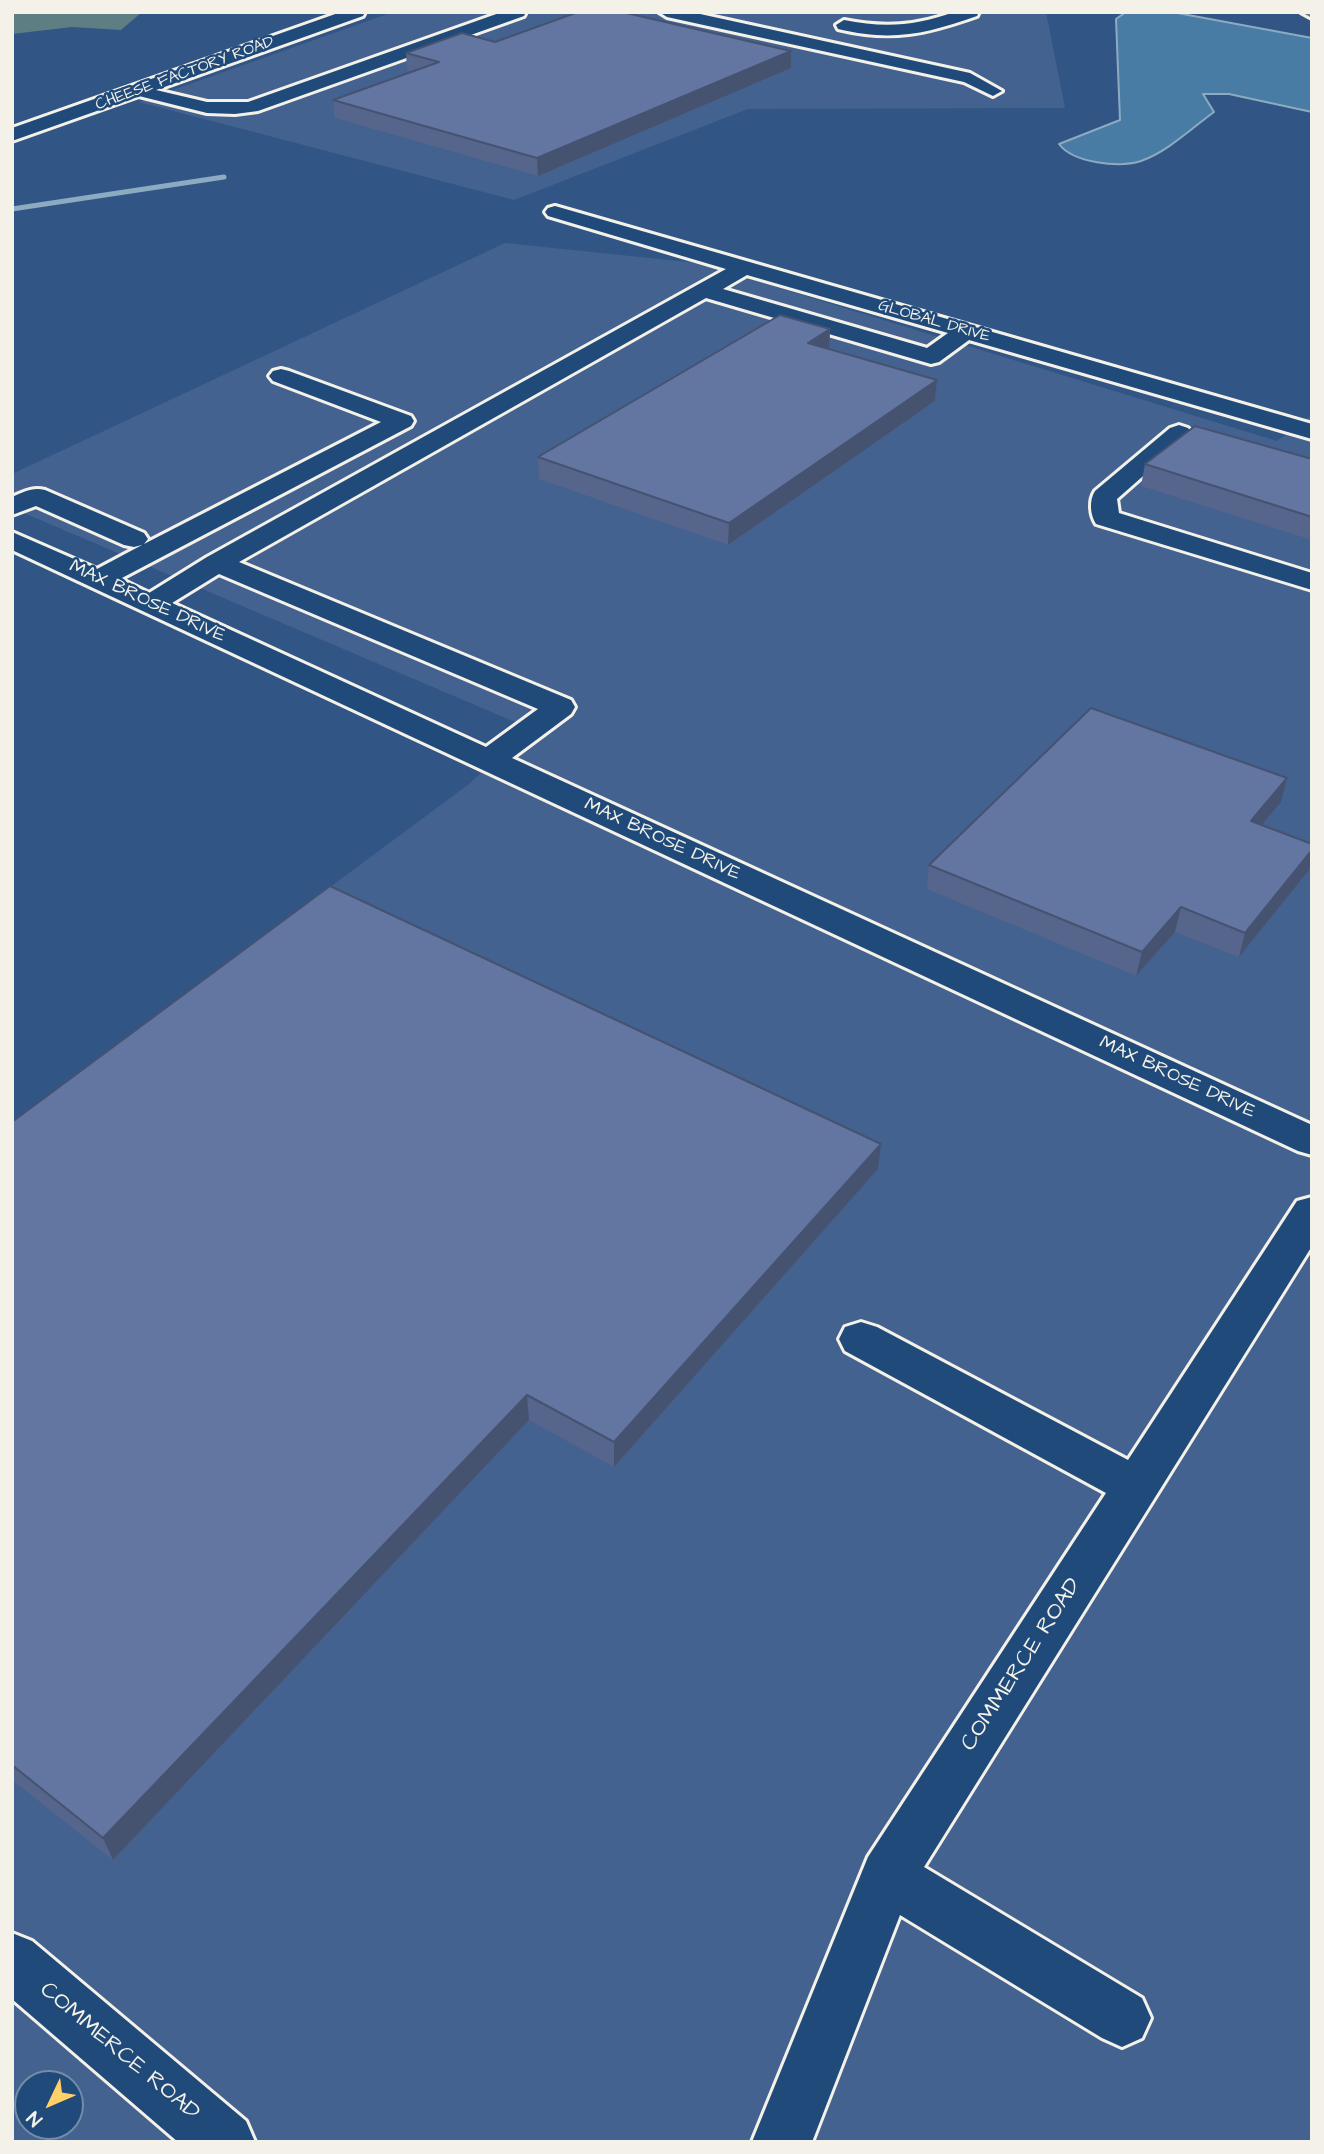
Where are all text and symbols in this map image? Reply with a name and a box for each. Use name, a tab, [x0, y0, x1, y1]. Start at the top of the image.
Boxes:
street label: CHEESE FACTORY ROAD	[93, 33, 277, 115]
street label: GLOBAL DRIVE	[876, 297, 992, 347]
street label: MAX BROSE DRIVE	[65, 556, 229, 648]
street label: MAX BROSE DRIVE	[580, 794, 744, 886]
street label: MAX BROSE DRIVE	[1095, 1032, 1259, 1124]
street label: COMMERCE ROAD	[956, 1573, 1088, 1757]
street label: COMMERCE ROAD	[33, 1977, 205, 2127]
north arrow	[14, 2070, 84, 2140]
text: N	[21, 2105, 49, 2132]

